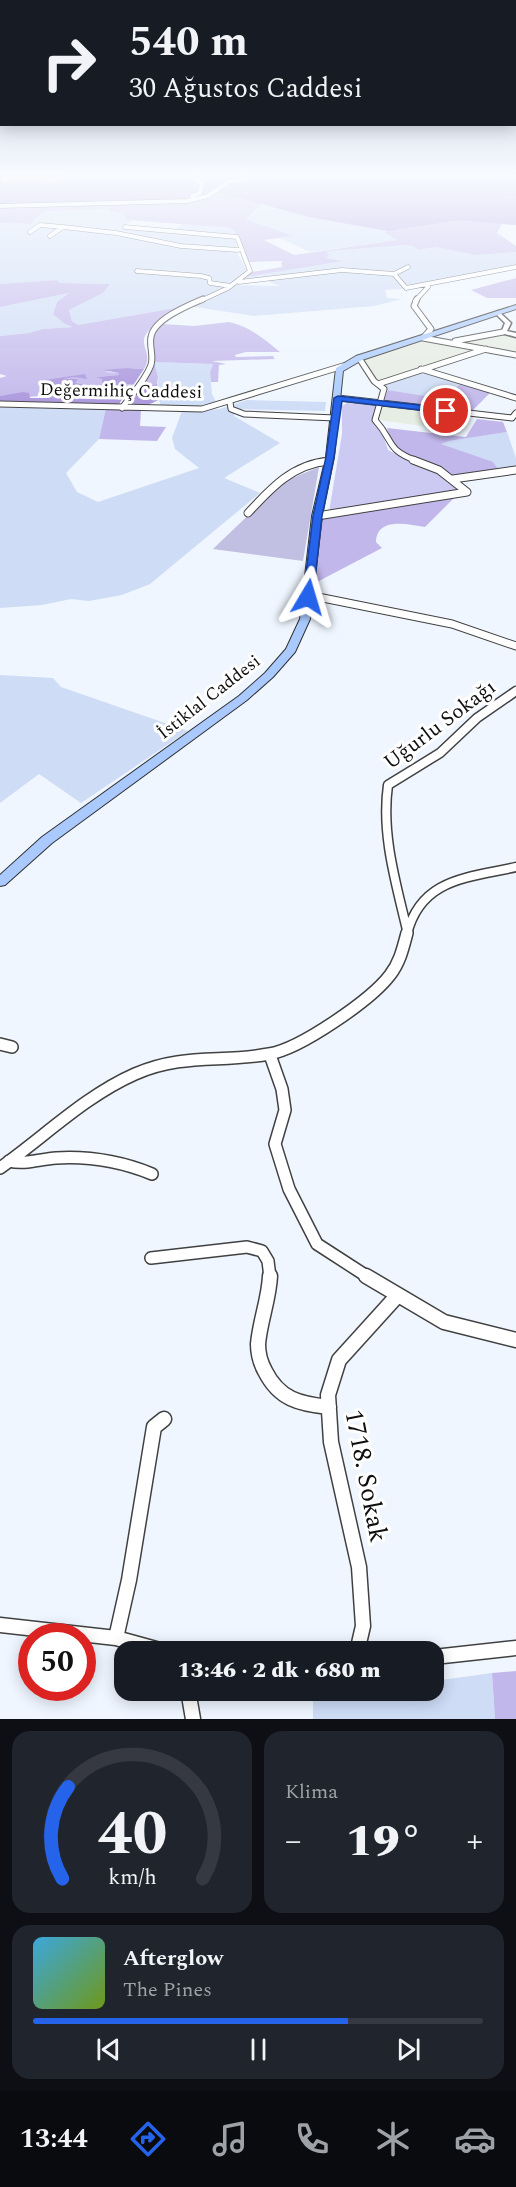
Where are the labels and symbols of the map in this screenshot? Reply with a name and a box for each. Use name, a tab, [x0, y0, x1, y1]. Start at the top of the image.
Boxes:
street label: Değermihiç Caddesi	[40, 376, 202, 406]
pin	[420, 385, 471, 436]
position arrow	[276, 565, 340, 629]
street label: İstiklal Caddesi	[152, 648, 266, 746]
street label: Uğurlu Sokağı	[377, 672, 503, 778]
street label: 1718. Sokak	[334, 1406, 398, 1546]
speed limit sign: 50	[18, 1623, 96, 1701]

